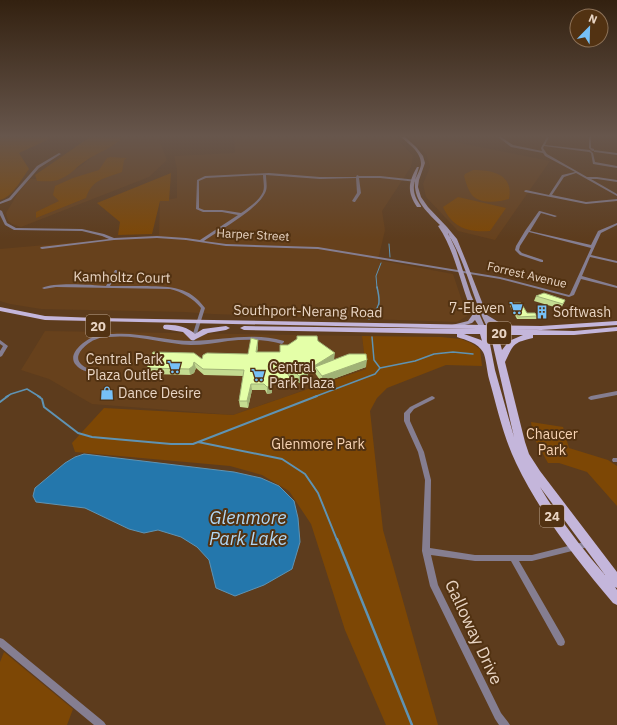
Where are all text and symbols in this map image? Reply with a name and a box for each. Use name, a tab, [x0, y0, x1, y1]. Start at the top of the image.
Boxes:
north arrow	[569, 8, 609, 48]
text: N	[587, 11, 599, 27]
street label: Harper Street	[216, 225, 290, 244]
street label: Forrest Avenue	[486, 258, 569, 291]
street label: Kamholtz Court	[73, 267, 171, 287]
place label: 7-Eleven	[449, 299, 505, 317]
supermarket icon: 7-Eleven	[508, 300, 524, 316]
street label: Southport-Nerang Road	[233, 301, 383, 321]
place label: Softwash	[553, 303, 611, 321]
building icon: Softwash	[534, 304, 550, 320]
road number: 20	[86, 315, 110, 337]
road number: 20	[487, 322, 511, 344]
place label: Central Park Plaza Outlet	[86, 350, 164, 384]
place label: Central Park Plaza	[269, 358, 335, 392]
supermarket icon: Central Park Plaza Outlet	[166, 359, 182, 375]
supermarket icon: Central Park Plaza	[250, 367, 266, 383]
place label: Dance Desire	[118, 384, 201, 402]
shop icon: Dance Desire	[99, 385, 115, 401]
park label: Chaucer Park	[526, 425, 578, 459]
park label: Glenmore Park	[271, 435, 365, 453]
road number: 24	[540, 505, 564, 527]
water label: Glenmore Park Lake	[209, 506, 287, 550]
street label: Galloway Drive	[440, 576, 508, 688]

